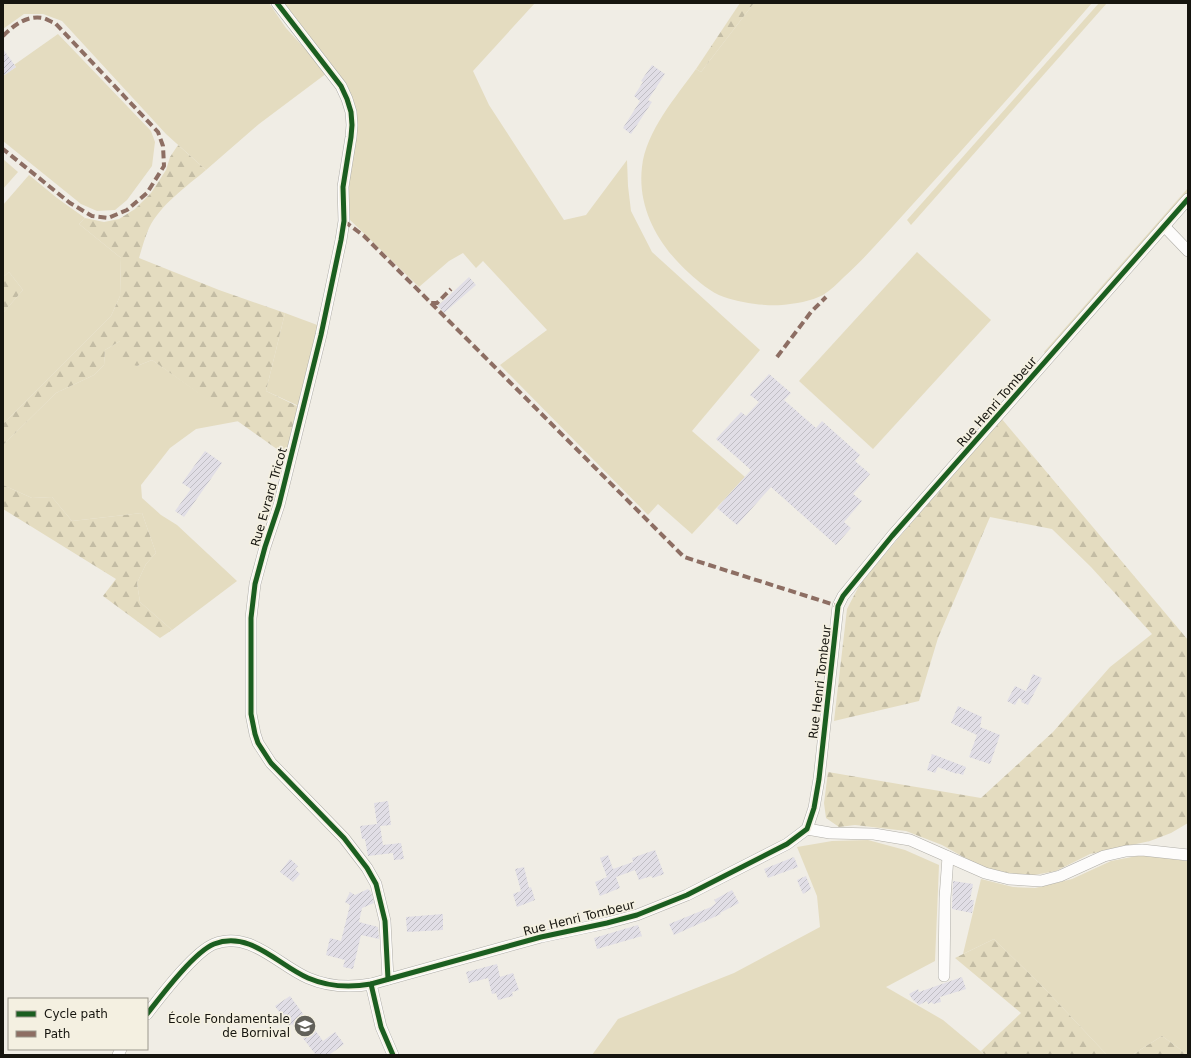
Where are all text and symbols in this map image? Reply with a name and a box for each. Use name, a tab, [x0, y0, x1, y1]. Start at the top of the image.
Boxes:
street label: Rue Henri Tombeur	[954, 354, 1040, 450]
street label: Rue Evrard Tricot	[248, 446, 290, 548]
street label: Rue Henri Tombeur	[806, 624, 834, 740]
street label: Rue Henri Tombeur	[522, 897, 636, 939]
legend	[8, 998, 148, 1050]
text: Cycle path	[44, 1007, 108, 1021]
place label: École Fondamentale de Bornival	[168, 1011, 290, 1040]
school or university icon: École Fondamentale de Bornival	[292, 1013, 318, 1039]
text: Path	[44, 1027, 70, 1041]

